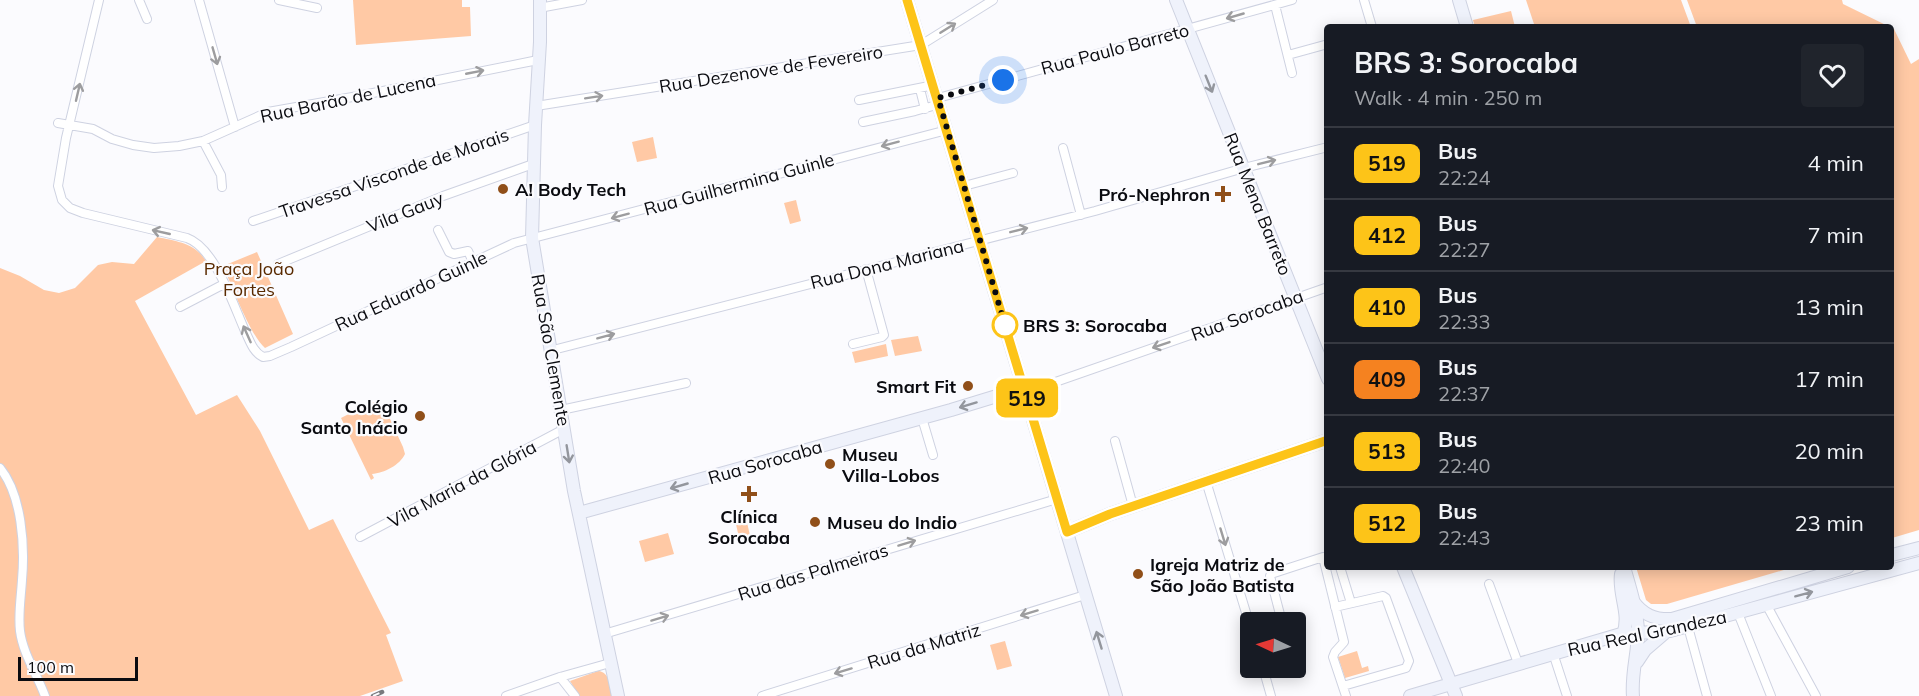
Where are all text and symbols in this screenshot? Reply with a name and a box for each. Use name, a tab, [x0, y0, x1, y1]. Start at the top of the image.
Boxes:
one-way arrow	[1226, 11, 1245, 22]
street label: Rua Paulo Barreto	[1038, 18, 1192, 80]
one-way arrow	[939, 22, 956, 34]
street label: Rua Dezenove de Fevereiro	[657, 40, 885, 98]
button: heart	[1801, 44, 1864, 107]
text: BRS 3: Sorocaba	[1354, 45, 1578, 80]
one-way arrow	[210, 46, 221, 65]
your location	[988, 65, 1018, 95]
one-way arrow	[465, 66, 484, 77]
street label: Rua Barão de Lucena	[258, 68, 438, 128]
one-way arrow	[1204, 74, 1215, 93]
one-way arrow	[73, 83, 84, 102]
text: Walk · 4 min · 250 m	[1354, 85, 1542, 110]
one-way arrow	[583, 91, 603, 102]
street label: Travessa Visconde de Morais	[276, 123, 512, 223]
street label: Rua Mena Barreto	[1219, 129, 1297, 279]
text: Bus	[1438, 137, 1477, 165]
one-way arrow	[881, 139, 900, 151]
street label: Rua Guilhermina Guinle	[641, 148, 837, 220]
text: 4 min	[1808, 149, 1864, 177]
text: 519	[1368, 150, 1406, 176]
one-way arrow	[1257, 156, 1276, 167]
text: 22:24	[1438, 165, 1491, 190]
place label: A! Body Tech	[515, 178, 626, 201]
marker: A! Body Tech	[496, 182, 510, 196]
place label: Pró-Nephron	[1099, 183, 1210, 206]
marker: Pró-Nephron	[1214, 185, 1232, 203]
street label: Vila Gauy	[363, 186, 447, 238]
text: Bus	[1438, 209, 1477, 237]
one-way arrow	[611, 211, 630, 222]
text: 7 min	[1808, 221, 1864, 249]
text: 412	[1368, 222, 1406, 248]
one-way arrow	[1009, 224, 1028, 236]
one-way arrow	[152, 225, 171, 237]
street label: Rua Dona Mariana	[808, 234, 966, 294]
text: 22:27	[1438, 237, 1491, 262]
street label: Rua Eduardo Guinle	[331, 246, 491, 336]
park label: Praça João Fortes	[204, 257, 294, 301]
street label: Rua São Clemente	[526, 272, 576, 428]
text: Bus	[1438, 281, 1477, 309]
street label: Rua Sorocaba	[1188, 284, 1306, 346]
text: 13 min	[1794, 293, 1864, 321]
text: 410	[1368, 294, 1406, 320]
text: 22:33	[1438, 309, 1491, 334]
marker: BRS 3: Sorocaba	[992, 312, 1018, 338]
place label: BRS 3: Sorocaba	[1023, 314, 1167, 337]
one-way arrow	[240, 325, 251, 343]
one-way arrow	[596, 330, 615, 342]
one-way arrow	[1153, 341, 1171, 352]
text: Bus	[1438, 353, 1477, 381]
text: 17 min	[1794, 365, 1864, 393]
text: 409	[1368, 366, 1406, 392]
place label: Smart Fit	[876, 375, 956, 398]
line badge: 519	[992, 378, 1062, 418]
marker: Smart Fit	[961, 379, 975, 393]
text: 22:37	[1438, 381, 1491, 406]
text: 519	[1008, 385, 1046, 411]
place label: Colégio Santo Inácio	[301, 395, 408, 439]
one-way arrow	[959, 400, 978, 411]
marker: Colégio Santo Inácio	[413, 409, 427, 423]
text: Bus	[1438, 425, 1477, 453]
street label: Vila Maria da Glória	[384, 435, 540, 533]
street label: Rua Sorocaba	[705, 435, 825, 489]
text: 20 min	[1794, 437, 1864, 465]
text: 513	[1368, 438, 1406, 464]
place label: Museu Villa-Lobos	[841, 443, 940, 487]
one-way arrow	[563, 444, 574, 463]
text: 22:40	[1438, 453, 1491, 478]
marker: Museu Villa-Lobos	[823, 457, 837, 471]
one-way arrow	[670, 481, 689, 492]
marker: Clínica Sorocaba	[740, 485, 758, 503]
text: Bus	[1438, 497, 1477, 525]
place label: Clínica Sorocaba	[708, 505, 790, 549]
text: 23 min	[1794, 509, 1864, 537]
text: 512	[1368, 510, 1406, 536]
place label: Museu do Indio	[827, 511, 957, 534]
marker: Museu do Indio	[808, 515, 822, 529]
text: 22:43	[1438, 525, 1491, 550]
one-way arrow	[1218, 527, 1229, 546]
one-way arrow	[897, 537, 916, 548]
street label: Rua das Palmeiras	[735, 538, 891, 606]
place label: Igreja Matriz de São João Batista	[1150, 553, 1294, 597]
marker: Igreja Matriz de São João Batista	[1131, 567, 1145, 581]
one-way arrow	[1794, 587, 1813, 599]
street label: Rua Real Grandeza	[1566, 605, 1728, 661]
one-way arrow	[1020, 608, 1039, 619]
one-way arrow	[650, 612, 669, 623]
north arrow	[1240, 612, 1306, 678]
map controls	[1240, 612, 1306, 678]
street label: Rua da Matriz	[865, 618, 983, 674]
one-way arrow	[1093, 631, 1104, 650]
scale bar	[18, 654, 138, 682]
text: 100 m	[27, 657, 74, 677]
one-way arrow	[834, 666, 853, 677]

